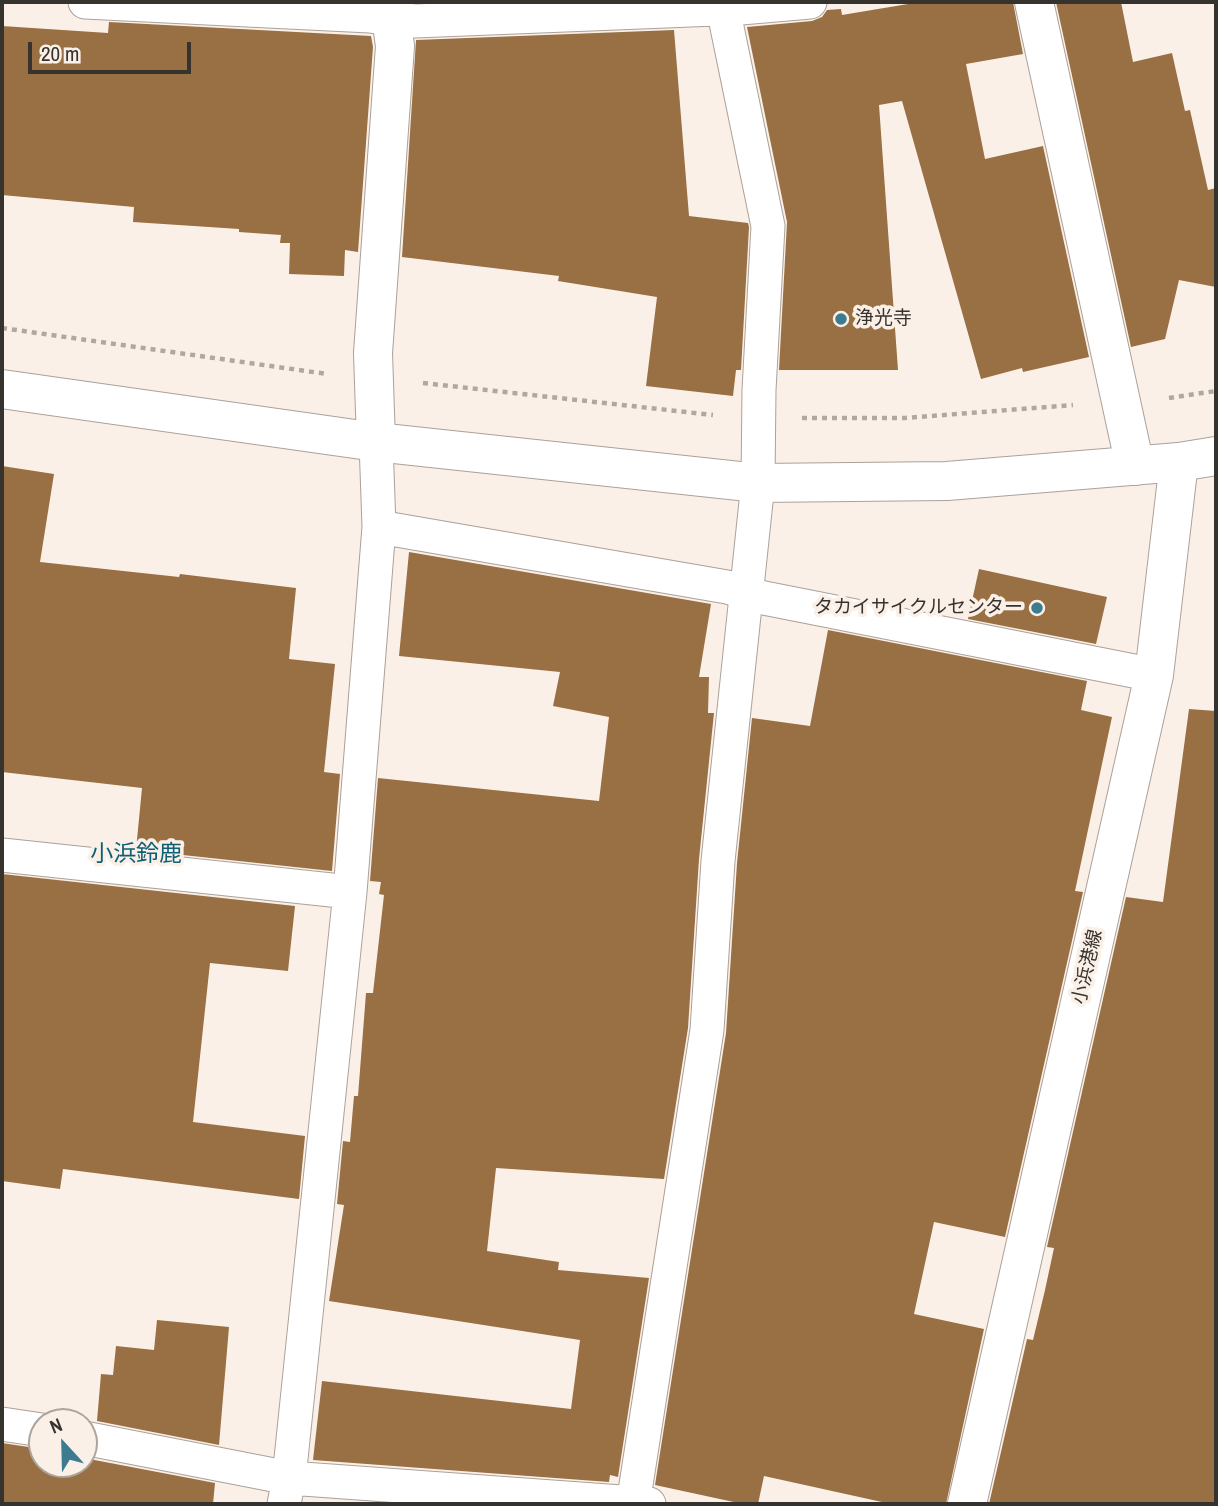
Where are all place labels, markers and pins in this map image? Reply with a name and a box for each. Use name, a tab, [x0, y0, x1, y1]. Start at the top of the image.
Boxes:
place label: 浄光寺	[855, 308, 912, 330]
marker: 浄光寺	[833, 311, 849, 327]
place label: タカイサイクルセンター	[814, 597, 1023, 619]
marker: タカイサイクルセンター	[1029, 600, 1045, 616]

